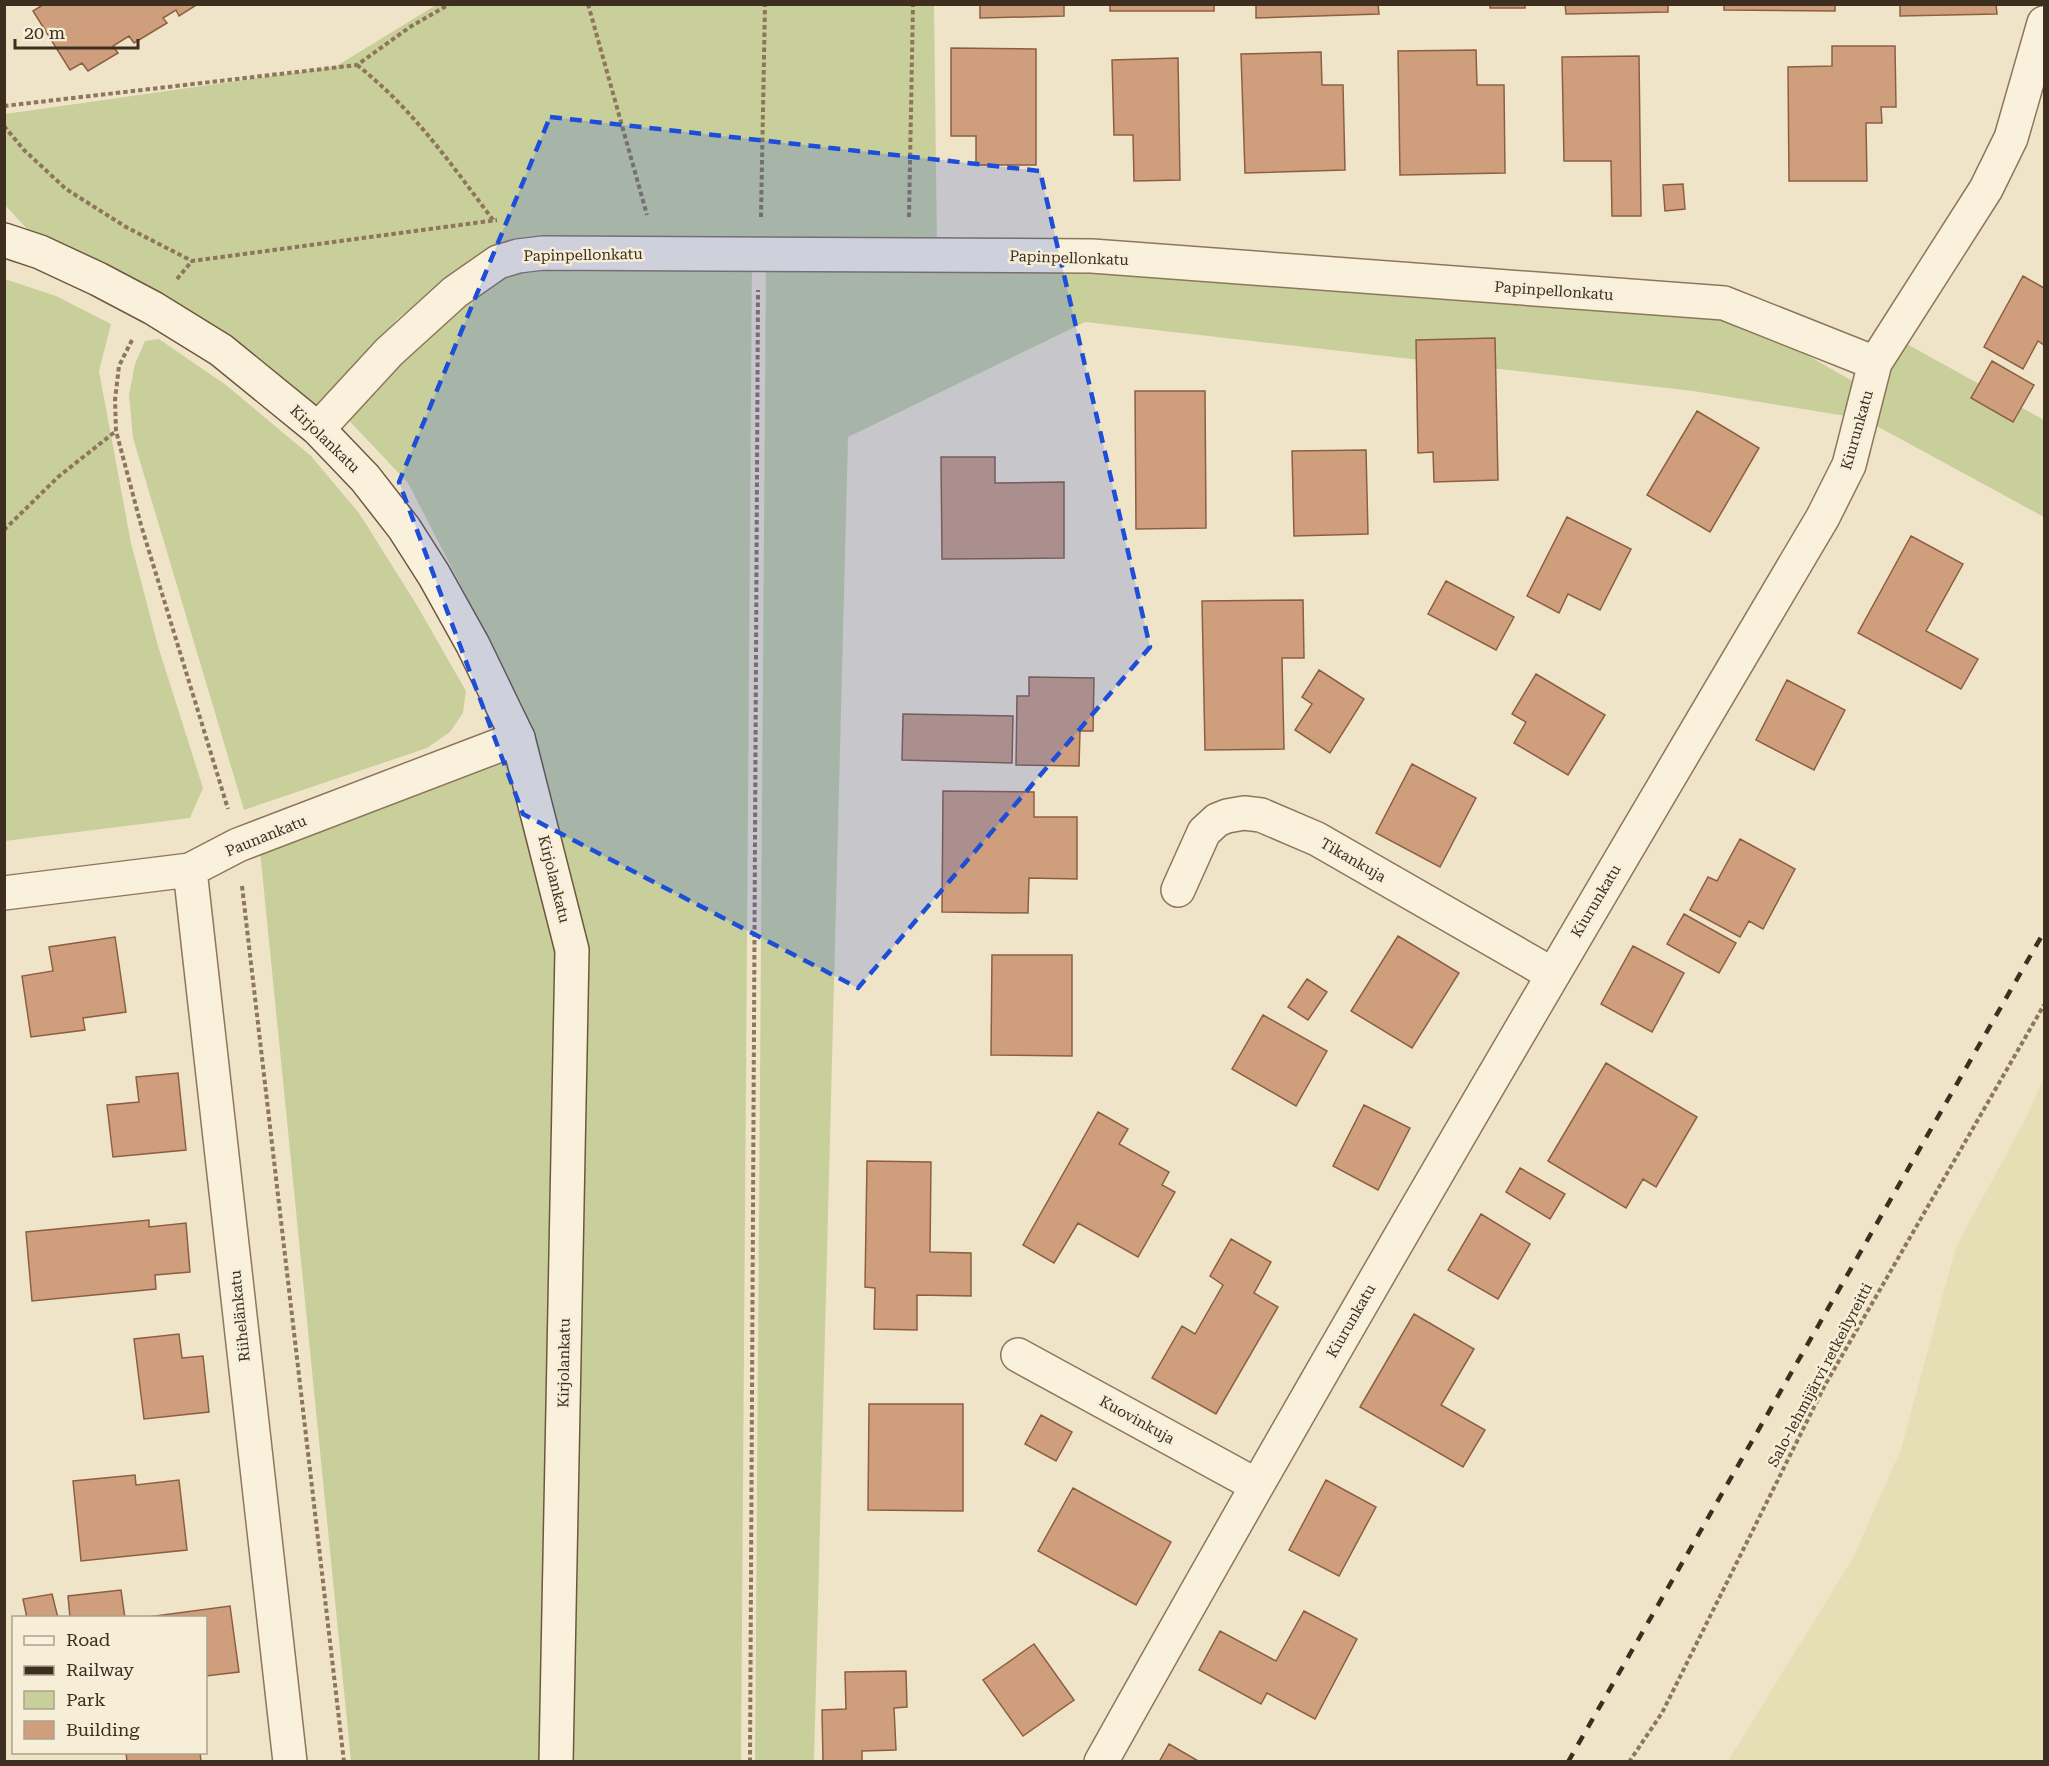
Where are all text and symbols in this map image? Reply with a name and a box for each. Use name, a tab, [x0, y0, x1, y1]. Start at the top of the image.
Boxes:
scale bar	[15, 12, 138, 50]
text: 20 m	[24, 22, 65, 43]
street label: Papinpellonkatu	[523, 245, 643, 265]
street label: Papinpellonkatu	[1009, 247, 1130, 269]
street label: Papinpellonkatu	[1494, 278, 1615, 304]
street label: Kiurunkatu	[1837, 388, 1877, 472]
street label: Kirjolankatu	[286, 401, 364, 477]
street label: Paunankatu	[223, 811, 310, 860]
street label: Kirjolankatu	[534, 833, 574, 925]
street label: Tikankuja	[1317, 834, 1389, 886]
street label: Kiurunkatu	[1567, 861, 1625, 941]
street label: Riihelänkatu	[226, 1269, 254, 1363]
street label: Kiurunkatu	[1323, 1280, 1380, 1361]
street label: Salo-lehmijärvi retkeilyreitti	[1764, 1280, 1876, 1470]
street label: Kirjolankatu	[554, 1317, 574, 1408]
street label: Kuovinkuja	[1096, 1392, 1178, 1448]
legend	[12, 1616, 207, 1754]
text: Road	[66, 1629, 111, 1650]
text: Railway	[66, 1659, 134, 1680]
text: Park	[66, 1689, 106, 1710]
text: Building	[66, 1719, 140, 1740]

